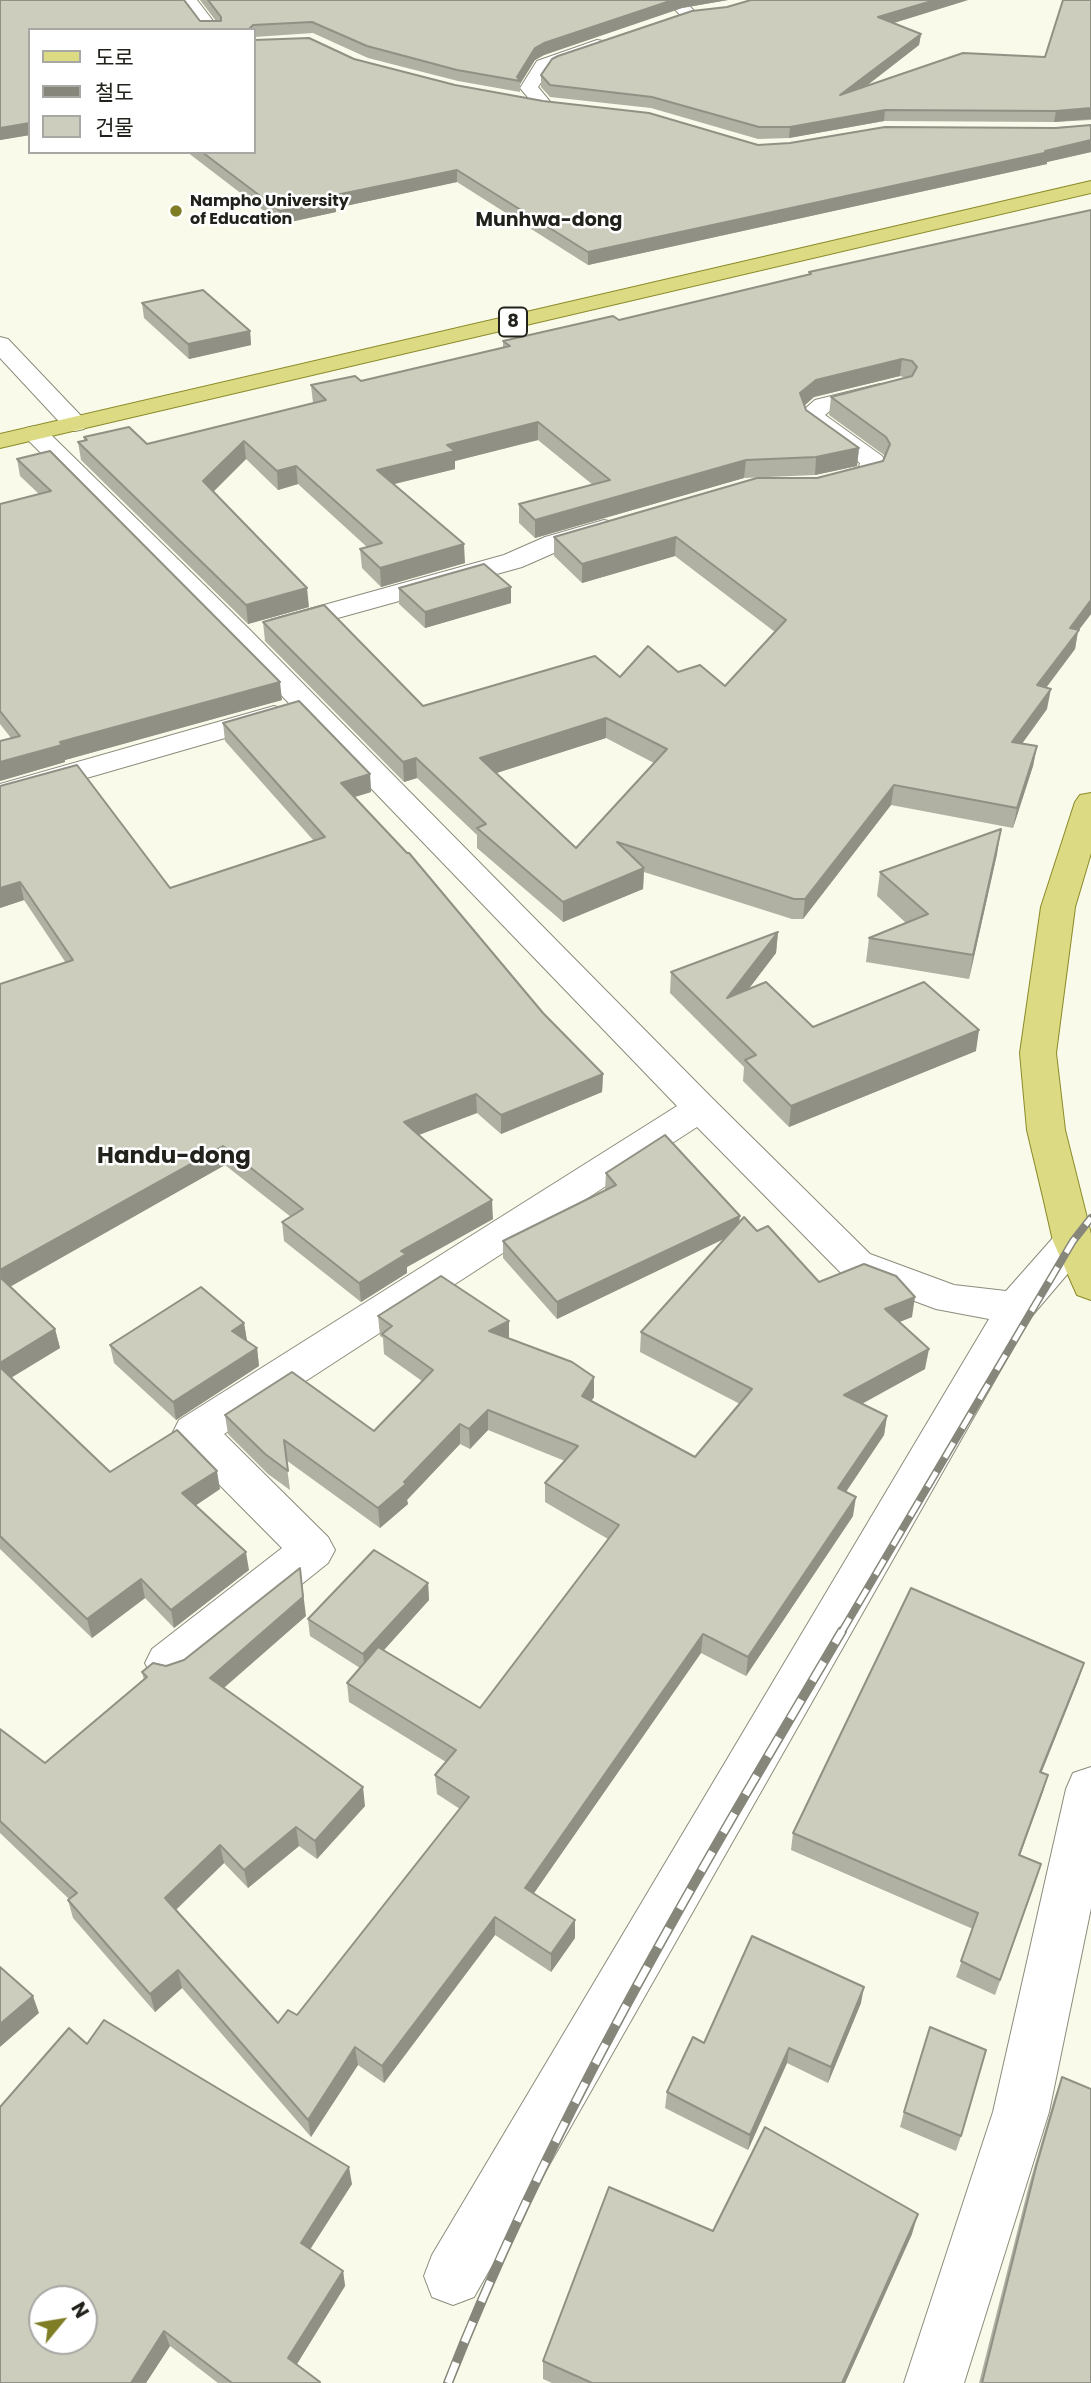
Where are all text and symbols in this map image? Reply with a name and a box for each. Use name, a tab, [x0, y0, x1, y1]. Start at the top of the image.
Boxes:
legend	[28, 28, 256, 154]
text: 도로	[95, 43, 134, 72]
text: 철도	[95, 78, 134, 107]
text: 건물	[95, 113, 134, 142]
place label: Nampho University of Education	[190, 192, 349, 230]
marker: Nampho University of Education	[168, 203, 184, 219]
district label: Munhwa-dong	[476, 210, 622, 232]
road number: 8	[499, 308, 527, 336]
district label: Handu-dong	[97, 1143, 251, 1171]
north arrow	[28, 2285, 98, 2355]
text: N	[65, 2297, 95, 2323]

